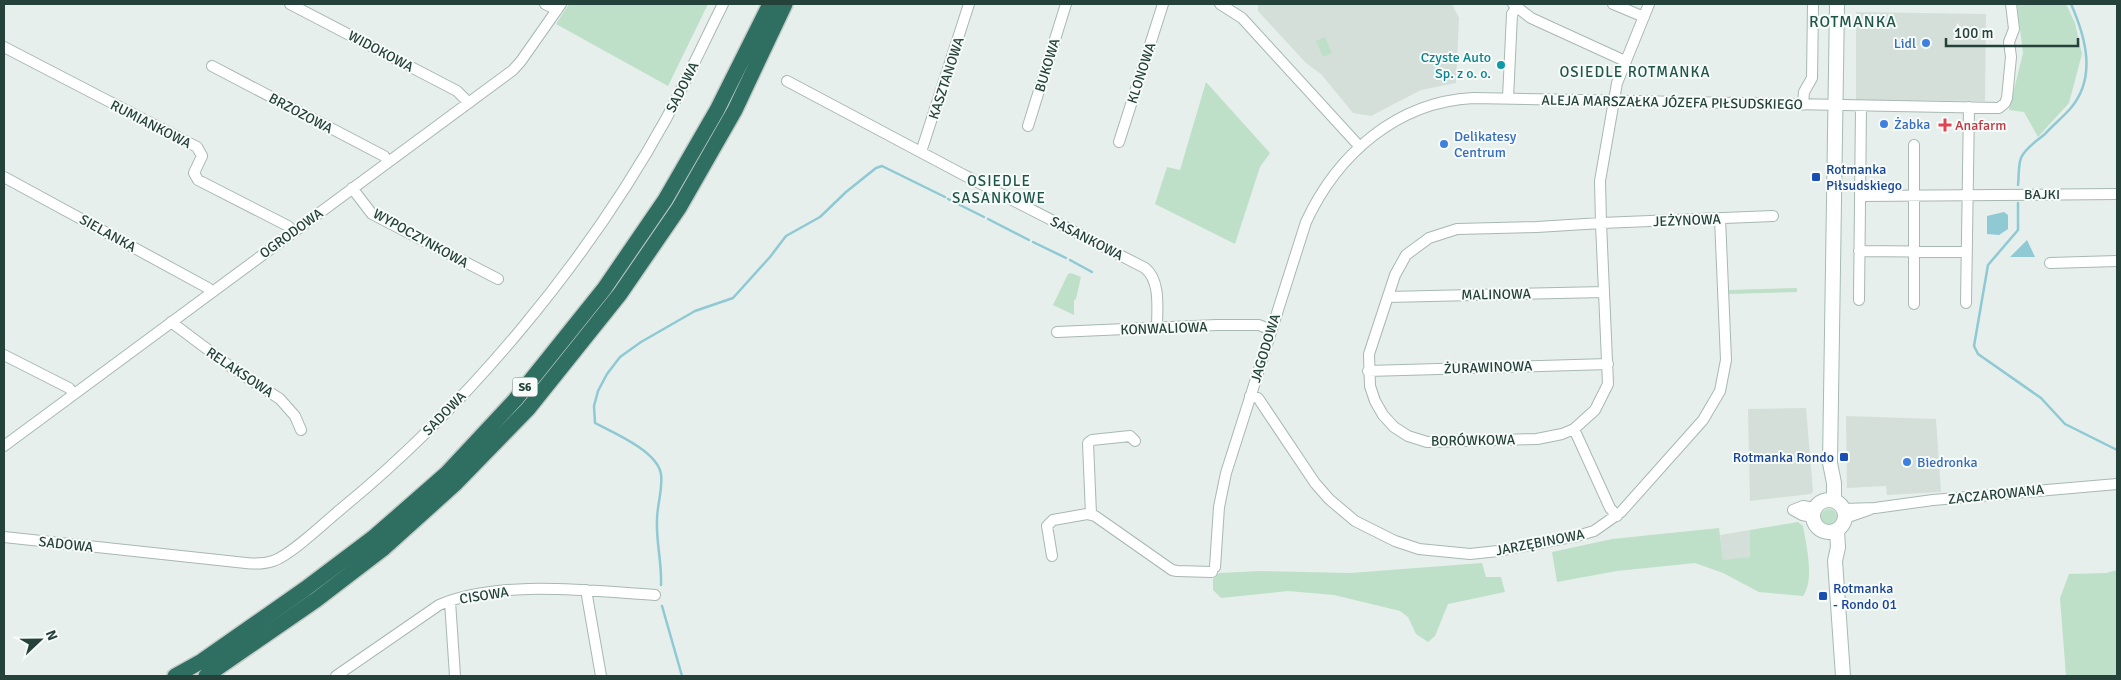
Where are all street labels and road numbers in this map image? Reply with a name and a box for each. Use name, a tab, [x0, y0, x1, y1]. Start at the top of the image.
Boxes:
street label: WIDOKOWA	[345, 27, 417, 76]
street label: KASZTANOWA	[925, 34, 968, 122]
street label: BUKOWA	[1031, 36, 1064, 94]
street label: KLONOWA	[1124, 40, 1159, 106]
street label: SADOWA	[662, 59, 703, 115]
street label: BRZOZOWA	[266, 89, 336, 138]
street label: ALEJA MARSZAŁKA JÓZEFA PIŁSUDSKIEGO	[1541, 92, 1803, 113]
street label: RUMIANKOWA	[108, 97, 194, 152]
street label: BAJKI	[2024, 186, 2060, 203]
street label: OGRODOWA	[256, 205, 327, 262]
street label: WYPOCZYNKOWA	[370, 205, 472, 272]
street label: SIELANKA	[77, 211, 139, 256]
street label: JEŻYNOWA	[1653, 211, 1722, 230]
street label: SASANKOWA	[1047, 213, 1126, 264]
street label: MALINOWA	[1461, 285, 1532, 304]
street label: JAGODOWA	[1247, 311, 1284, 385]
street label: KONWALIOWA	[1120, 318, 1208, 339]
street label: RELAKSOWA	[203, 344, 277, 401]
street label: ŻURAWINOWA	[1443, 357, 1533, 378]
road number: S6	[512, 378, 538, 397]
street label: SADOWA	[419, 387, 470, 439]
street label: BORÓWKOWA	[1431, 431, 1516, 450]
street label: ZACZAROWANA	[1947, 481, 2045, 508]
street label: JARZĘBINOWA	[1494, 525, 1586, 559]
street label: SADOWA	[38, 533, 94, 556]
street label: CISOWA	[458, 583, 510, 608]

